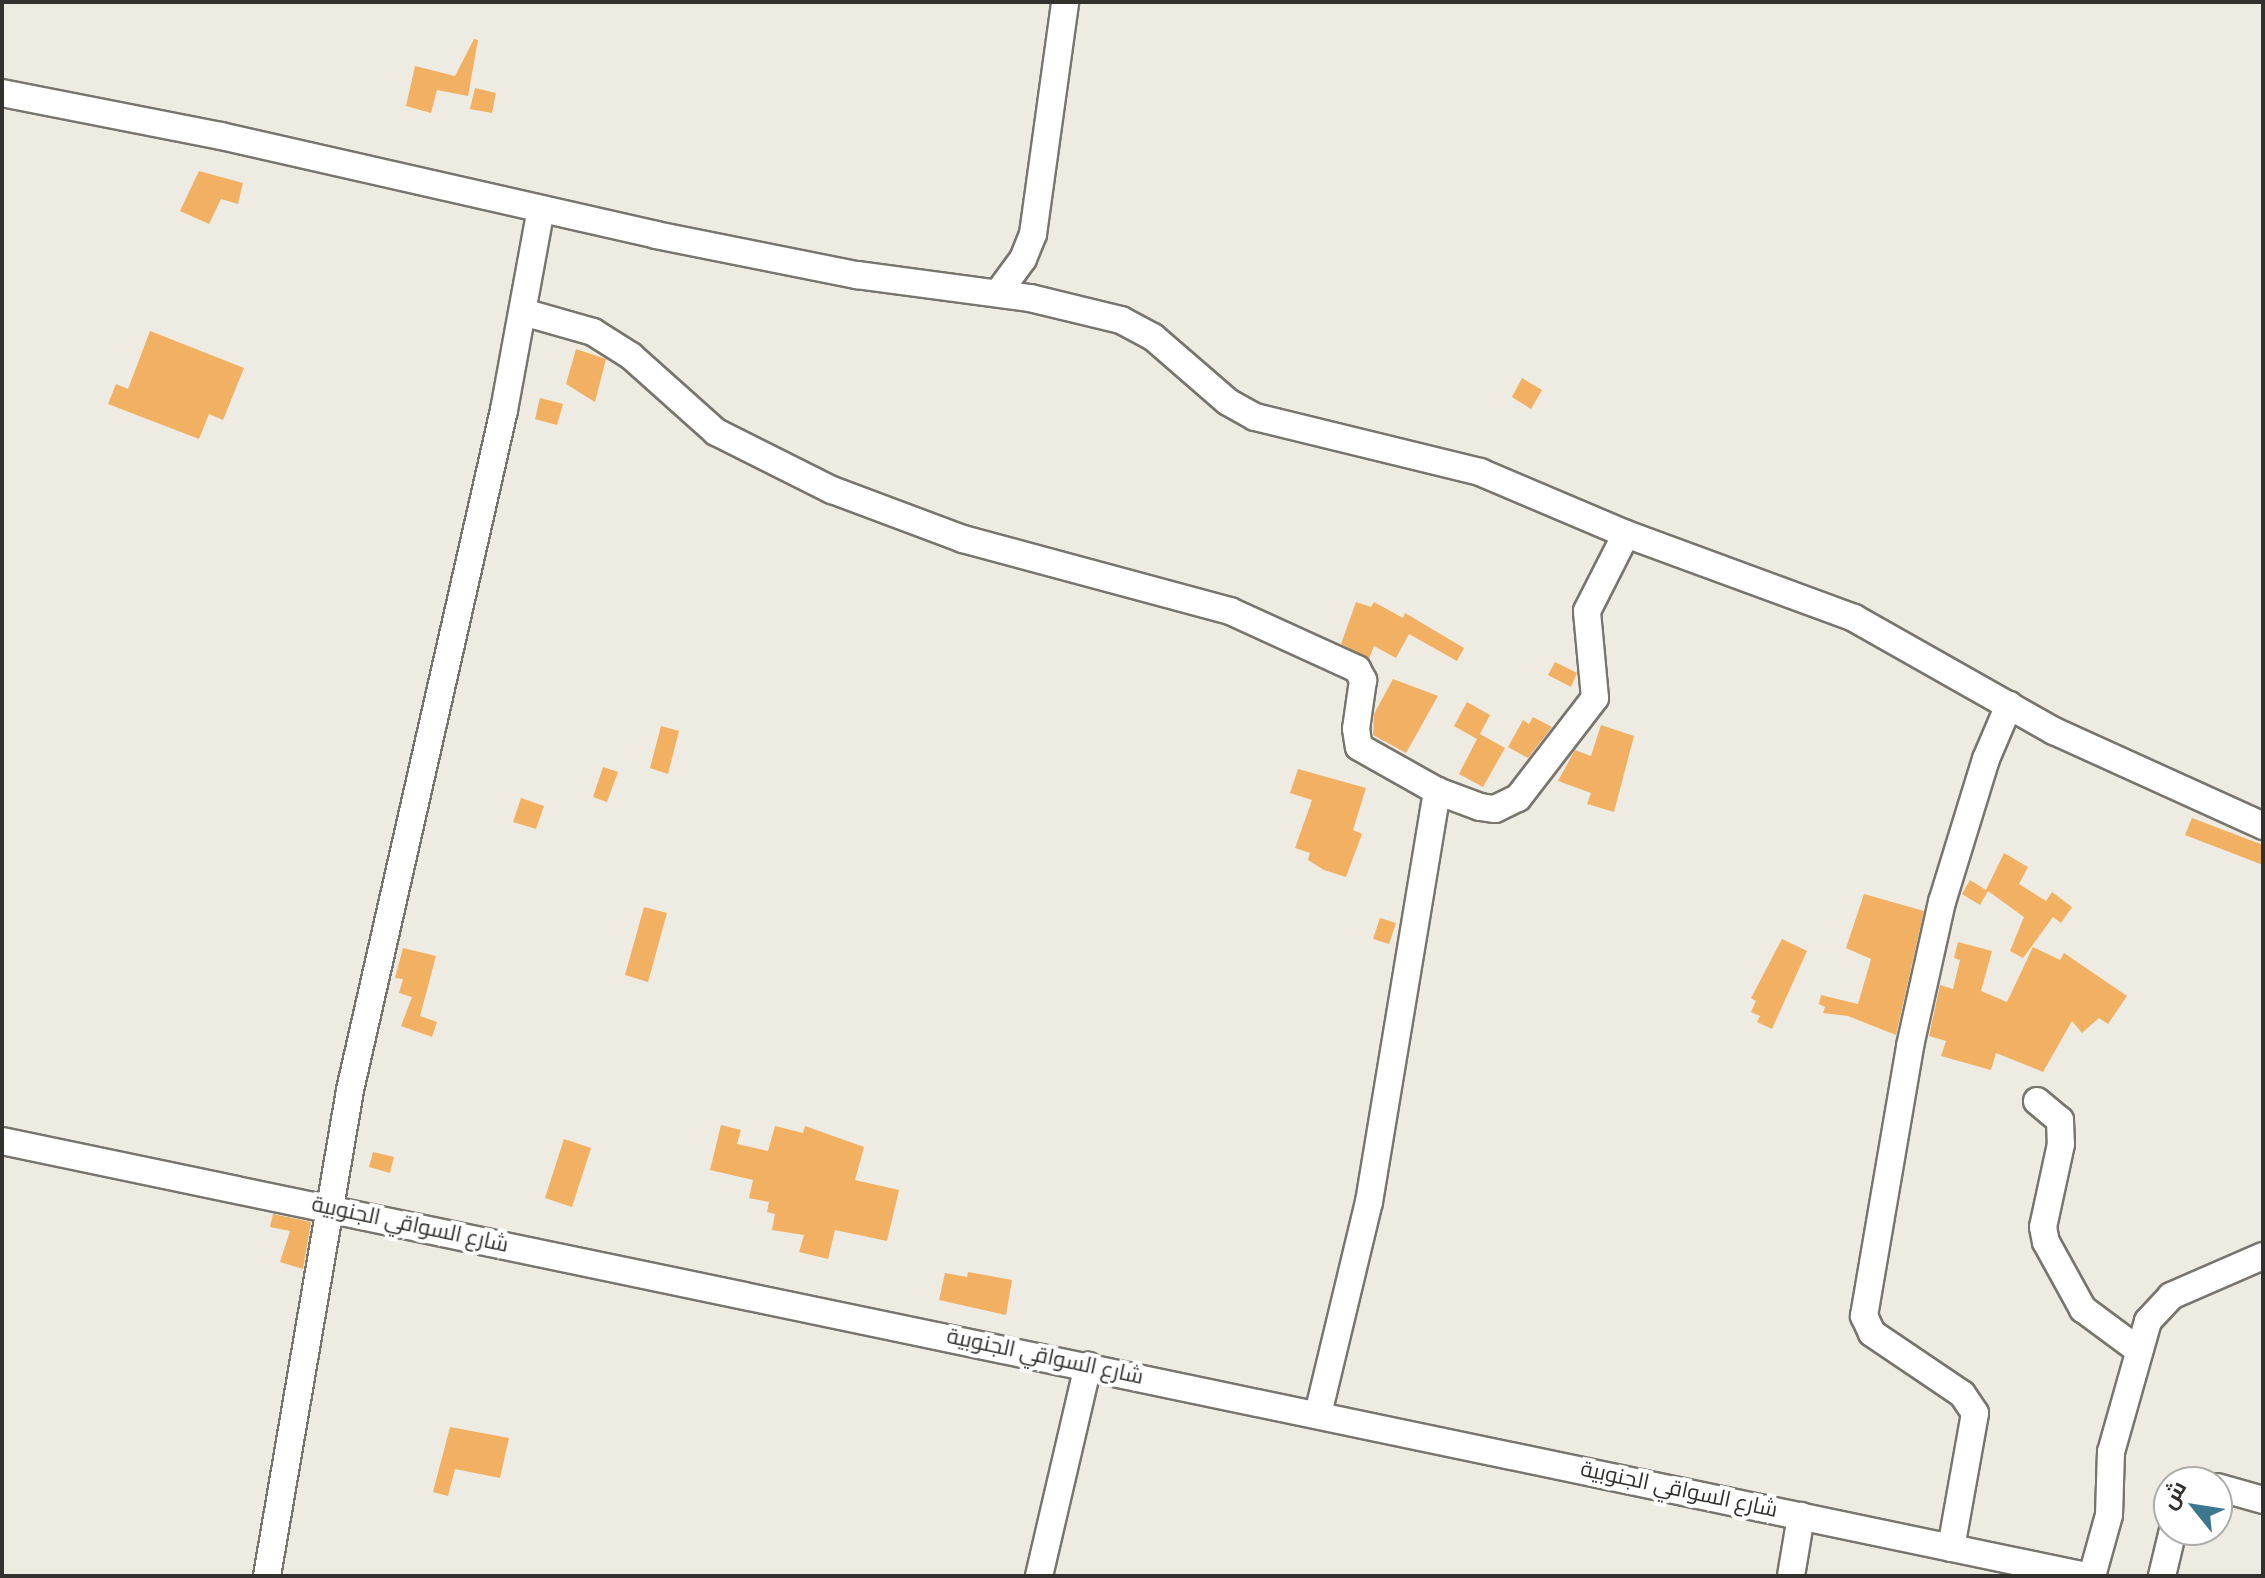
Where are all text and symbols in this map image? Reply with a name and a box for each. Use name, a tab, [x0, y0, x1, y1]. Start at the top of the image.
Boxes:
street label: شارع السواقي الجنوبية	[309, 1191, 511, 1259]
street label: شارع السواقي الجنوبية	[944, 1323, 1146, 1391]
street label: شارع السواقي الجنوبية	[1578, 1456, 1780, 1524]
north arrow	[2153, 1466, 2233, 1546]
text: ش	[2156, 1476, 2192, 1514]

